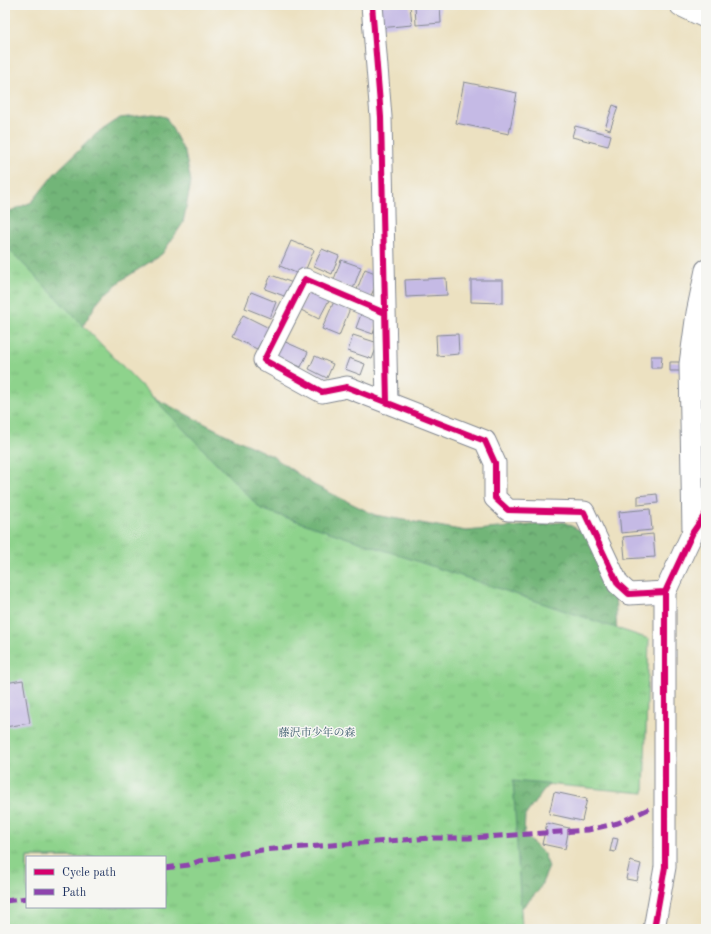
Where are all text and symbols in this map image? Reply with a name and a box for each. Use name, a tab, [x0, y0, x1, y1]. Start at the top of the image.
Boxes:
park label: 藤沢市少年の森	[279, 726, 356, 739]
legend	[26, 856, 166, 908]
text: Cycle path	[62, 867, 117, 879]
text: Path	[62, 887, 87, 899]

